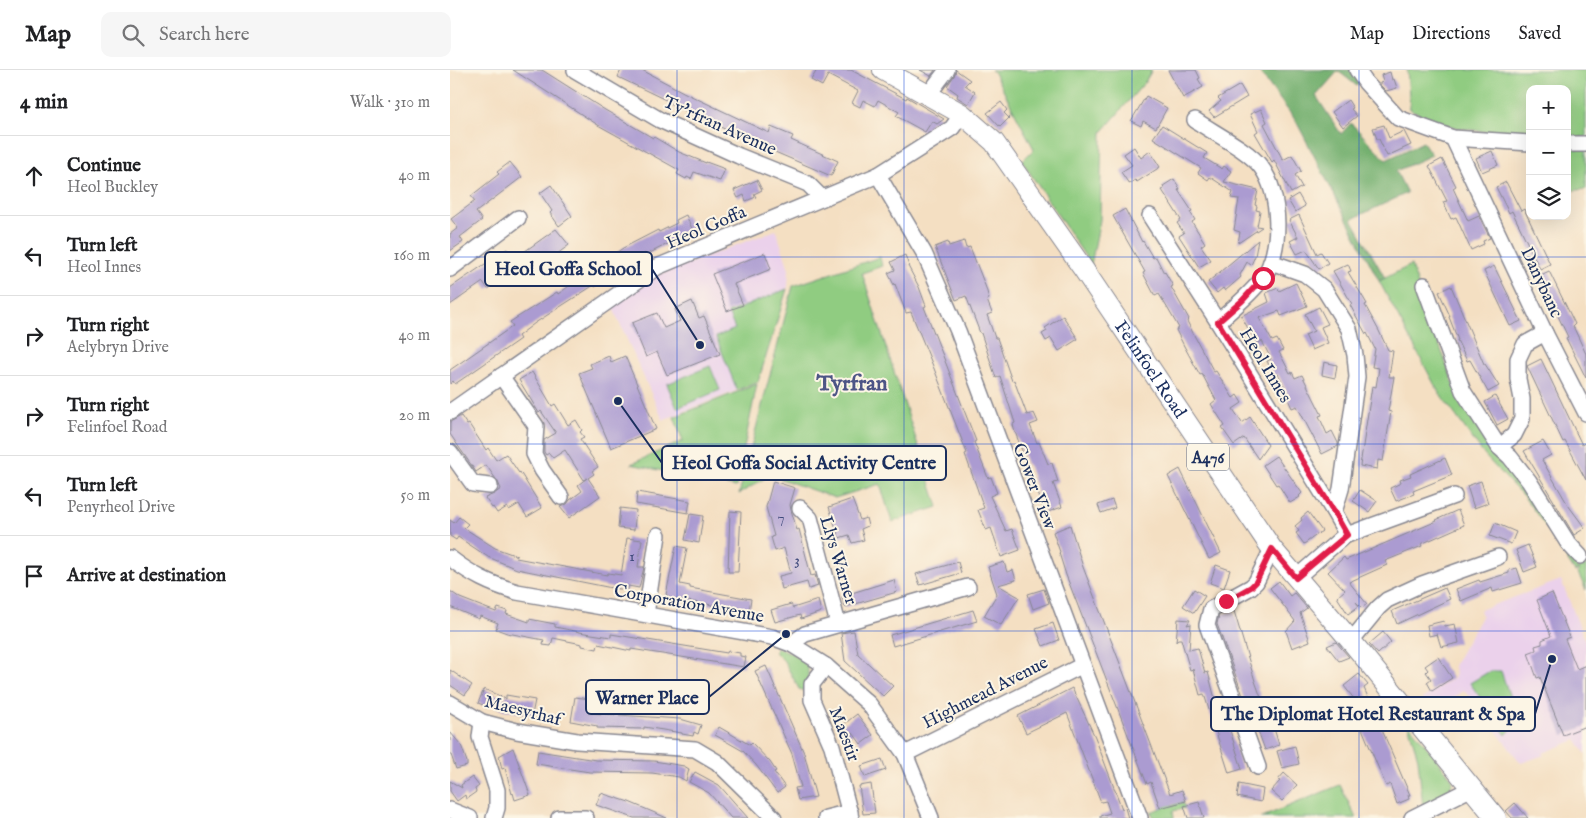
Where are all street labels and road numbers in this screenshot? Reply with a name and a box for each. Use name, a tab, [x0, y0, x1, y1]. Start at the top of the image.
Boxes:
street label: Ty'rfran Avenue	[659, 91, 780, 162]
street label: Heol Goffa	[663, 201, 750, 255]
street label: Danybanc	[1514, 244, 1567, 322]
street label: Felinfoel Road	[1108, 317, 1191, 424]
street label: Heol Innes	[1233, 324, 1296, 407]
street label: Gower View	[1007, 440, 1061, 534]
road number: A476	[1187, 444, 1229, 471]
street label: Llys Warner	[813, 513, 862, 608]
street label: Corporation Avenue	[612, 580, 766, 629]
street label: Highmead Avenue	[919, 652, 1052, 735]
street label: Maesyrhaf	[482, 691, 567, 733]
street label: Maestir	[823, 704, 865, 766]

